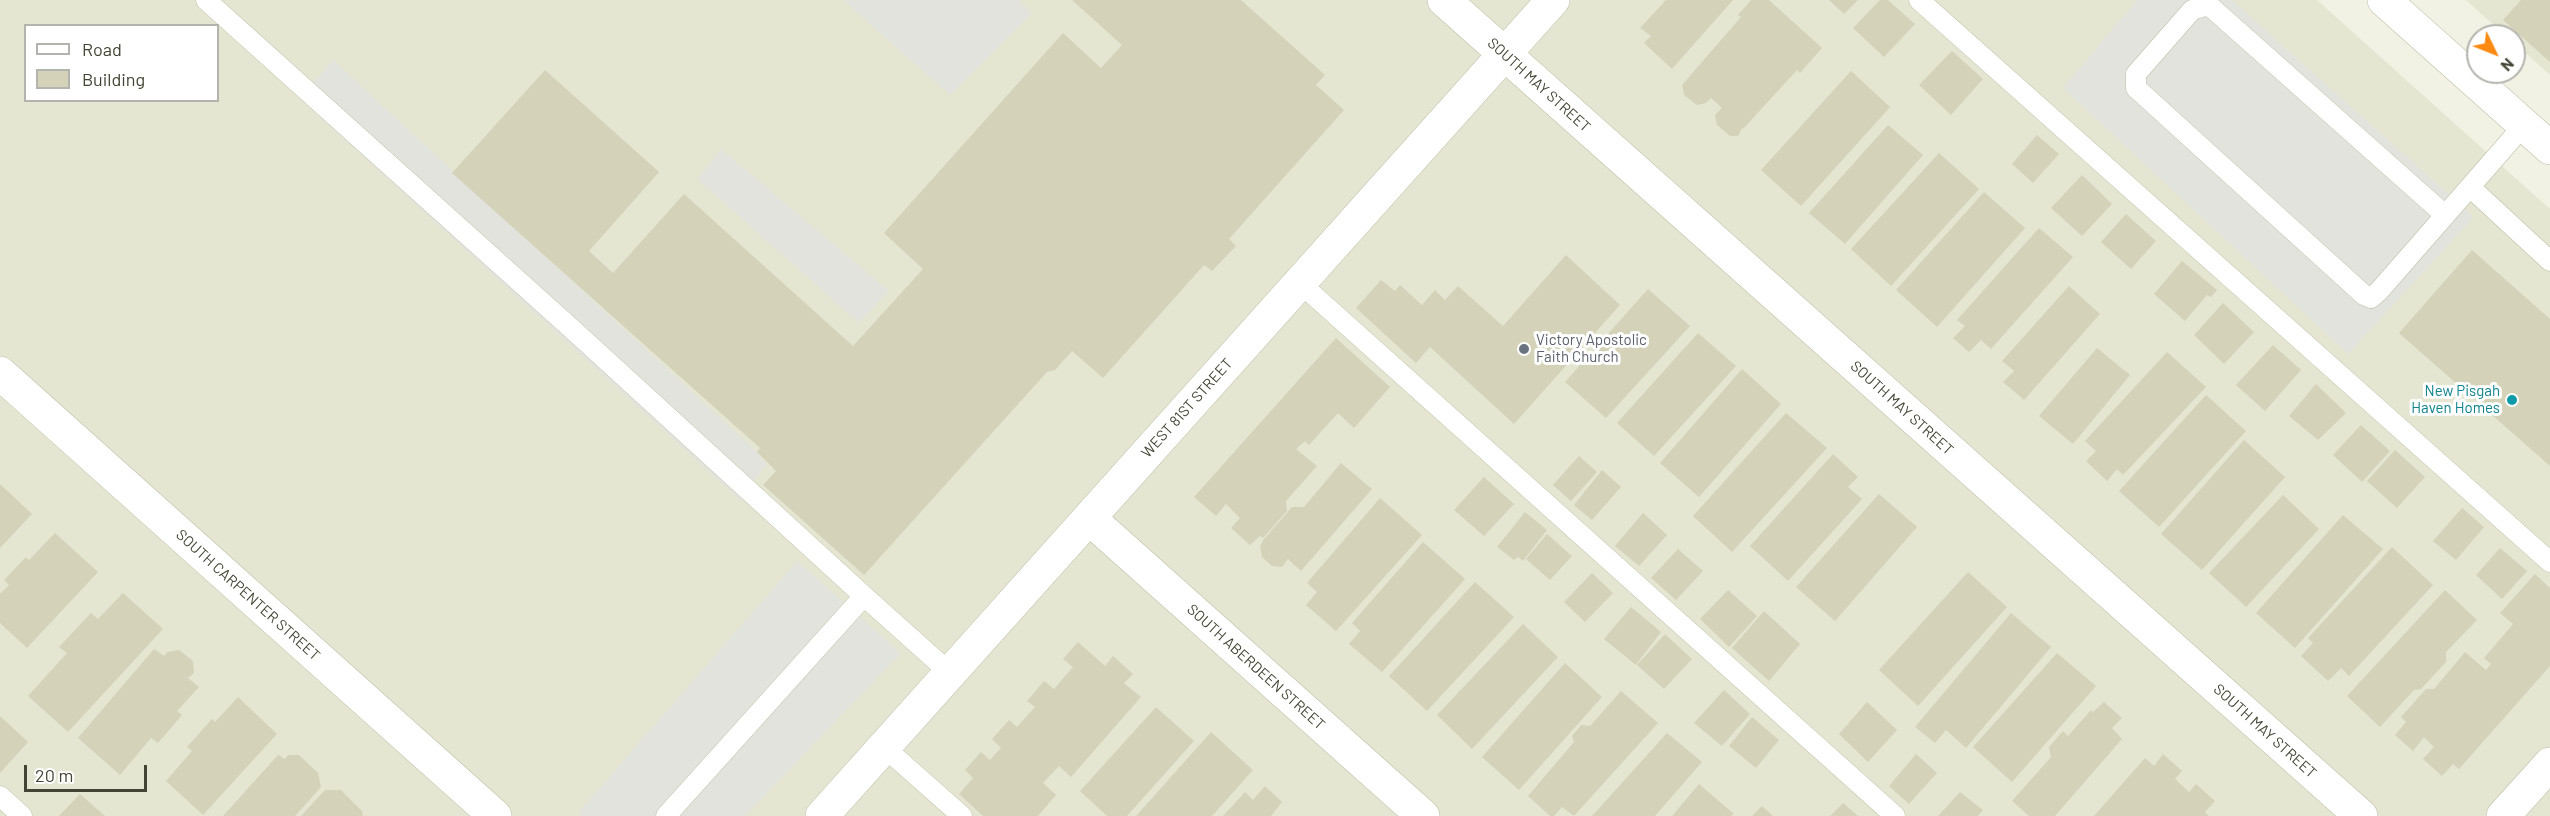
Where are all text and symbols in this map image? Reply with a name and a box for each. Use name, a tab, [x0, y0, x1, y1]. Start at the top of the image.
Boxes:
legend	[24, 24, 219, 102]
north arrow	[2466, 24, 2526, 84]
street label: SOUTH MAY STREET	[1484, 34, 1594, 136]
text: Road	[82, 38, 122, 60]
text: N	[2497, 55, 2519, 76]
text: Building	[82, 68, 145, 90]
place label: Victory Apostolic Faith Church	[1536, 331, 1647, 366]
marker: Victory Apostolic Faith Church	[1517, 342, 1531, 356]
street label: WEST 81ST STREET	[1138, 355, 1236, 461]
street label: SOUTH MAY STREET	[1847, 357, 1957, 459]
place label: New Pisgah Haven Homes	[2411, 382, 2500, 417]
marker: New Pisgah Haven Homes	[2505, 393, 2519, 407]
street label: SOUTH CARPENTER STREET	[172, 526, 324, 664]
street label: SOUTH ABERDEEN STREET	[1183, 600, 1329, 734]
street label: SOUTH MAY STREET	[2210, 680, 2320, 782]
scale bar	[27, 753, 150, 791]
text: 20 m	[35, 764, 73, 786]

